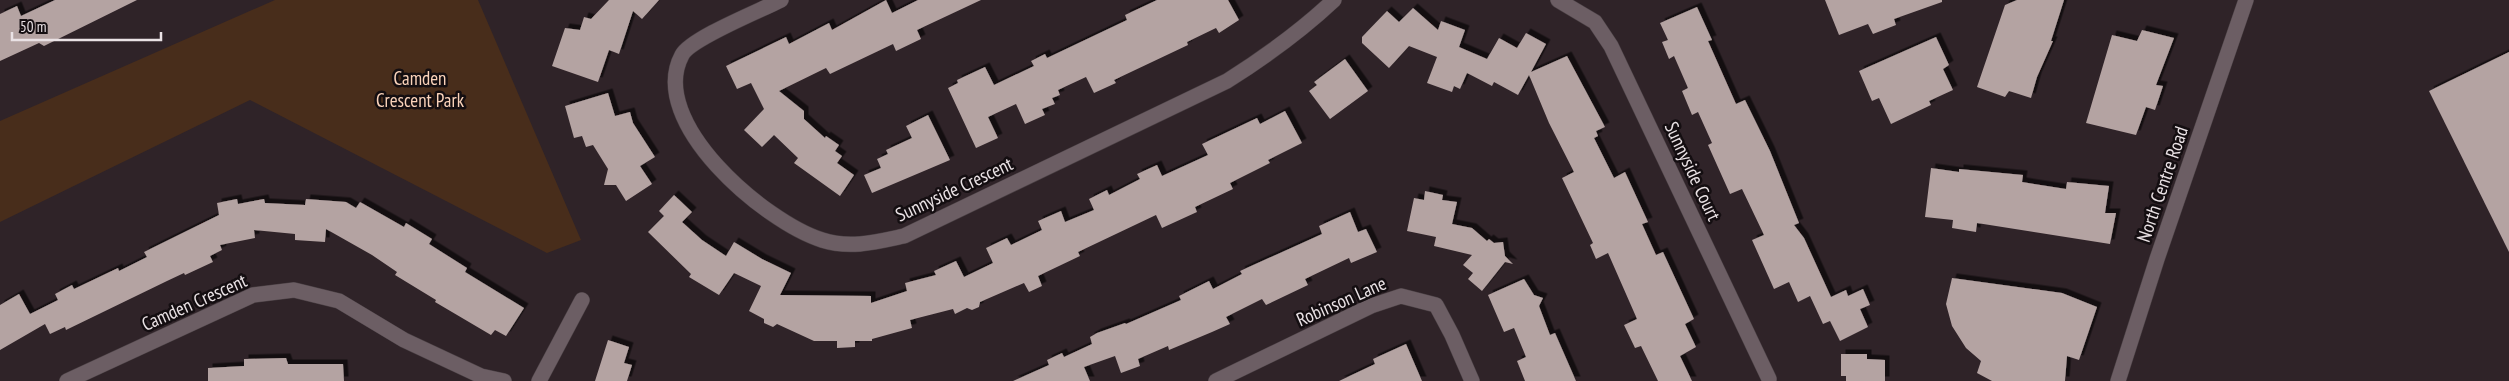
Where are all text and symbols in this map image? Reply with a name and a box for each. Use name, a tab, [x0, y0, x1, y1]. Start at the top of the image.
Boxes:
scale bar	[12, 10, 161, 42]
text: 50 m	[20, 17, 46, 36]
park label: Camden Crescent Park	[376, 66, 465, 112]
street label: Sunnyside Court	[1660, 118, 1727, 225]
street label: North Centre Road	[2131, 123, 2193, 245]
street label: Sunnyside Crescent	[892, 151, 1017, 227]
street label: Camden Crescent	[138, 268, 251, 336]
street label: Robinson Lane	[1292, 271, 1390, 331]

